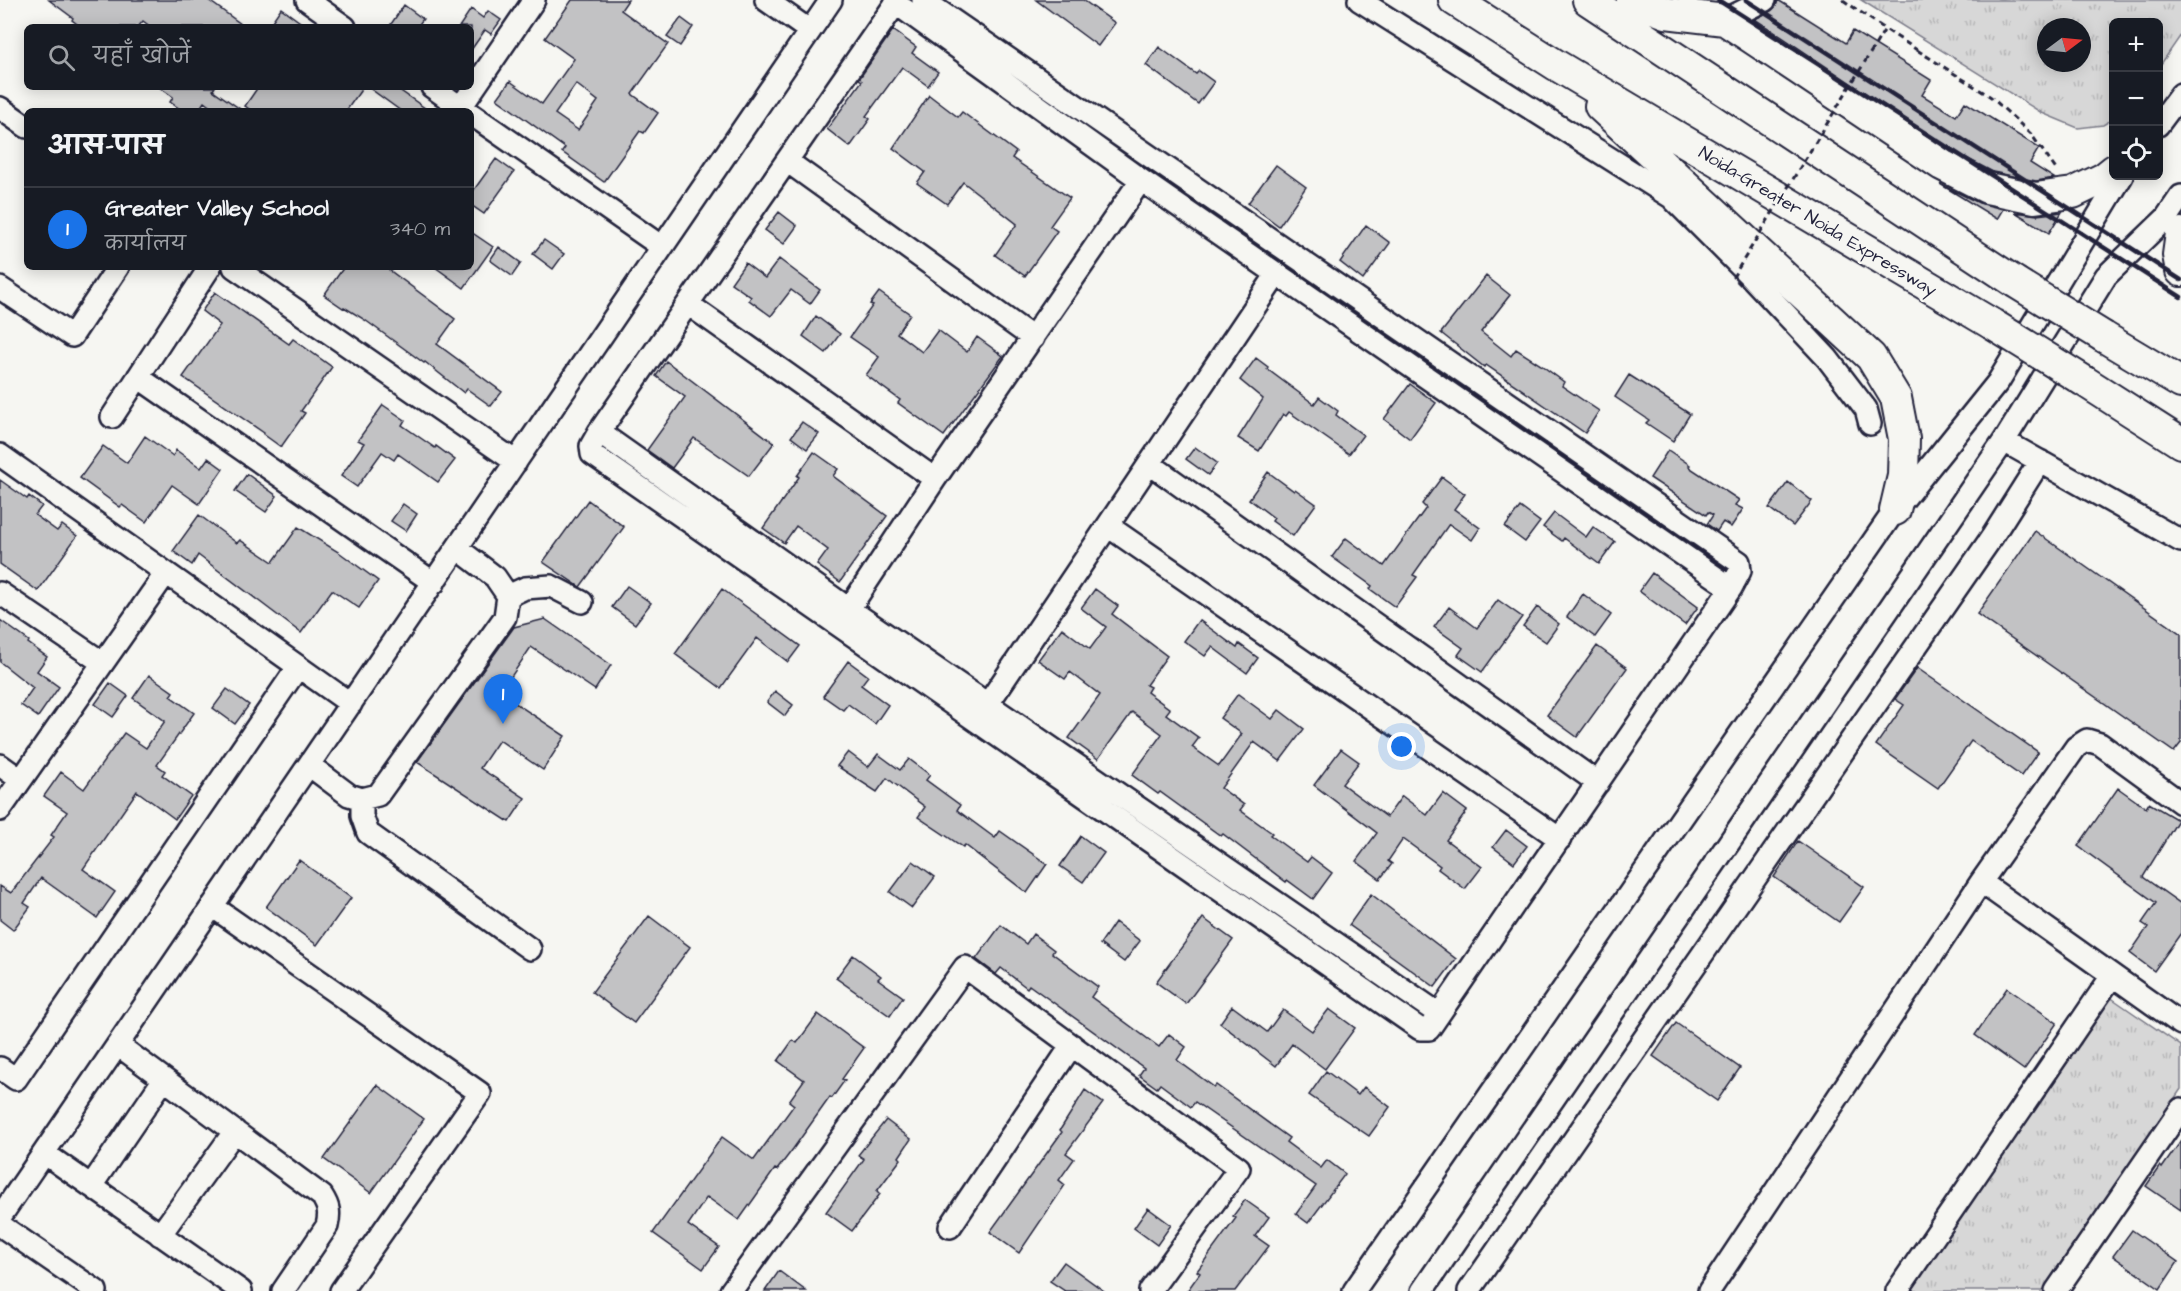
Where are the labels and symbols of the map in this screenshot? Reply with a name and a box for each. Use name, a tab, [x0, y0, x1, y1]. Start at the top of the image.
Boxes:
north arrow	[2037, 18, 2091, 72]
street label: Noida-Greater Noida Expressway	[1693, 140, 1942, 304]
pin: 1	[484, 674, 522, 724]
your location	[1387, 732, 1416, 761]

